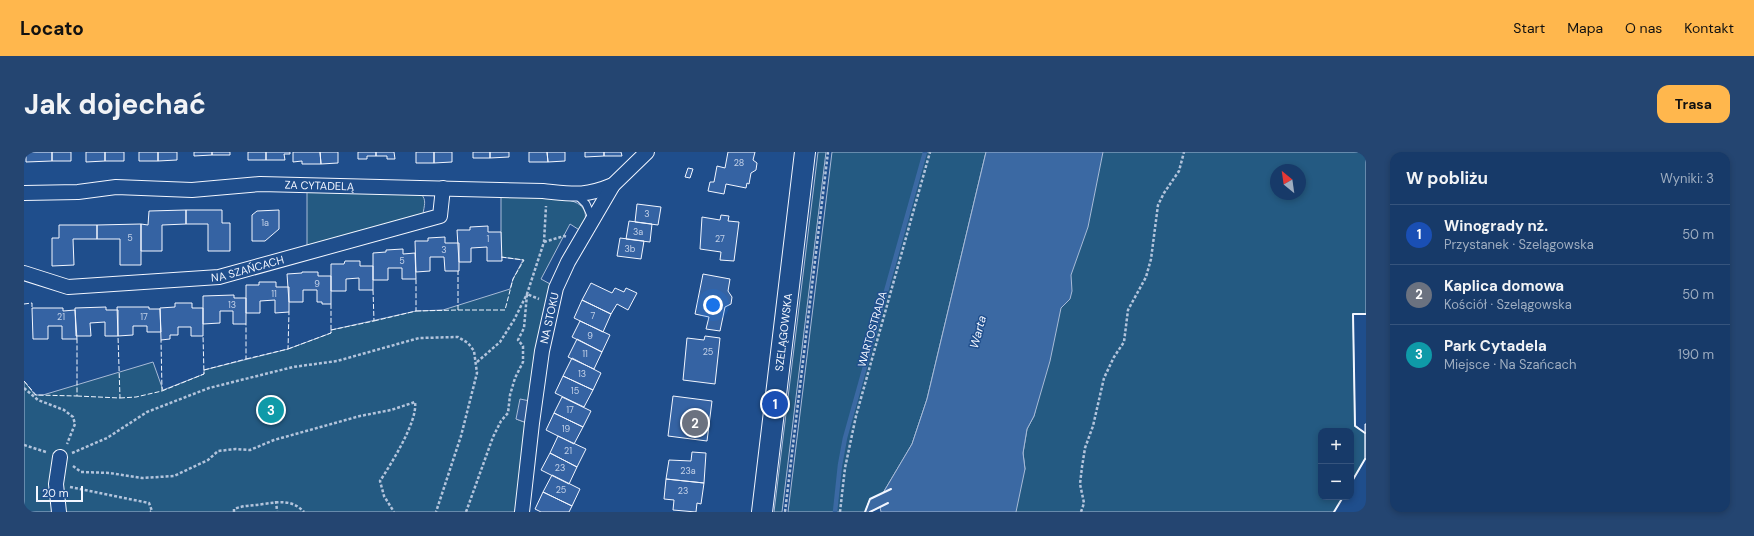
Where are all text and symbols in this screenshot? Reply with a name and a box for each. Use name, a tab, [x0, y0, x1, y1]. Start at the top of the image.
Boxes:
text: Locato	[20, 16, 84, 41]
text: Start	[1513, 19, 1545, 37]
text: Mapa	[1567, 19, 1603, 37]
text: O nas	[1625, 19, 1662, 37]
text: Kontakt	[1684, 19, 1734, 37]
button: Trasa	[1657, 85, 1730, 123]
text: Jak dojechać	[24, 86, 206, 123]
house number: 28	[734, 157, 744, 169]
north arrow	[1270, 164, 1306, 200]
text: W pobliżu	[1406, 167, 1488, 189]
text: Wyniki: 3	[1660, 170, 1714, 187]
street label: ZA CYTADELĄ	[284, 178, 354, 193]
house number: 3	[644, 208, 650, 220]
text: Winogrady nż.	[1444, 216, 1548, 236]
house number: 1a	[261, 217, 269, 229]
house number: 3a	[633, 226, 643, 238]
text: 1	[1417, 226, 1421, 243]
text: 50 m	[1682, 226, 1714, 243]
house number: 5	[127, 232, 133, 244]
house number: 1	[487, 233, 490, 245]
house number: 27	[715, 233, 725, 245]
text: Przystanek · Szelągowska	[1444, 236, 1594, 253]
house number: 3b	[625, 243, 636, 255]
house number: 3	[441, 244, 447, 256]
street label: NA SZAŃCACH	[211, 252, 285, 285]
house number: 5	[399, 255, 405, 267]
text: Kaplica domowa	[1444, 276, 1564, 296]
house number: 9	[314, 278, 320, 290]
text: 2	[1415, 286, 1423, 303]
text: 50 m	[1682, 286, 1714, 303]
house number: 11	[271, 288, 277, 300]
street label: WARTOSTRADA	[854, 289, 890, 369]
street label: NA STOKU	[537, 291, 562, 345]
street label: SZELĄGOWSKA	[772, 292, 795, 372]
your location	[703, 295, 723, 315]
text: Kościół · Szelągowska	[1444, 296, 1572, 313]
house number: 13	[228, 299, 236, 311]
house number: 7	[591, 310, 596, 322]
house number: 21	[57, 311, 65, 323]
house number: 17	[140, 311, 148, 323]
water label: Warta	[966, 313, 990, 350]
house number: 9	[587, 330, 593, 342]
text: Park Cytadela	[1444, 336, 1547, 356]
house number: 25	[703, 346, 713, 358]
text: 3	[1415, 346, 1423, 363]
text: 190 m	[1678, 346, 1714, 363]
house number: 11	[582, 348, 588, 360]
text: Miejsce · Na Szańcach	[1444, 356, 1576, 373]
house number: 13	[578, 368, 586, 380]
house number: 15	[571, 385, 579, 397]
pin: 1	[762, 389, 788, 419]
pin: 3	[258, 395, 284, 425]
house number: 17	[566, 404, 574, 416]
pin: 2	[682, 408, 708, 438]
house number: 19	[562, 423, 571, 435]
map controls	[1318, 428, 1354, 500]
button: +	[1318, 428, 1354, 464]
house number: 21	[564, 445, 572, 457]
house number: 23	[555, 462, 565, 474]
button: −	[1318, 464, 1354, 500]
house number: 23a	[680, 465, 696, 477]
scale bar	[36, 484, 83, 503]
house number: 25	[556, 484, 566, 496]
house number: 23	[678, 485, 688, 497]
text: 20 m	[42, 486, 68, 500]

